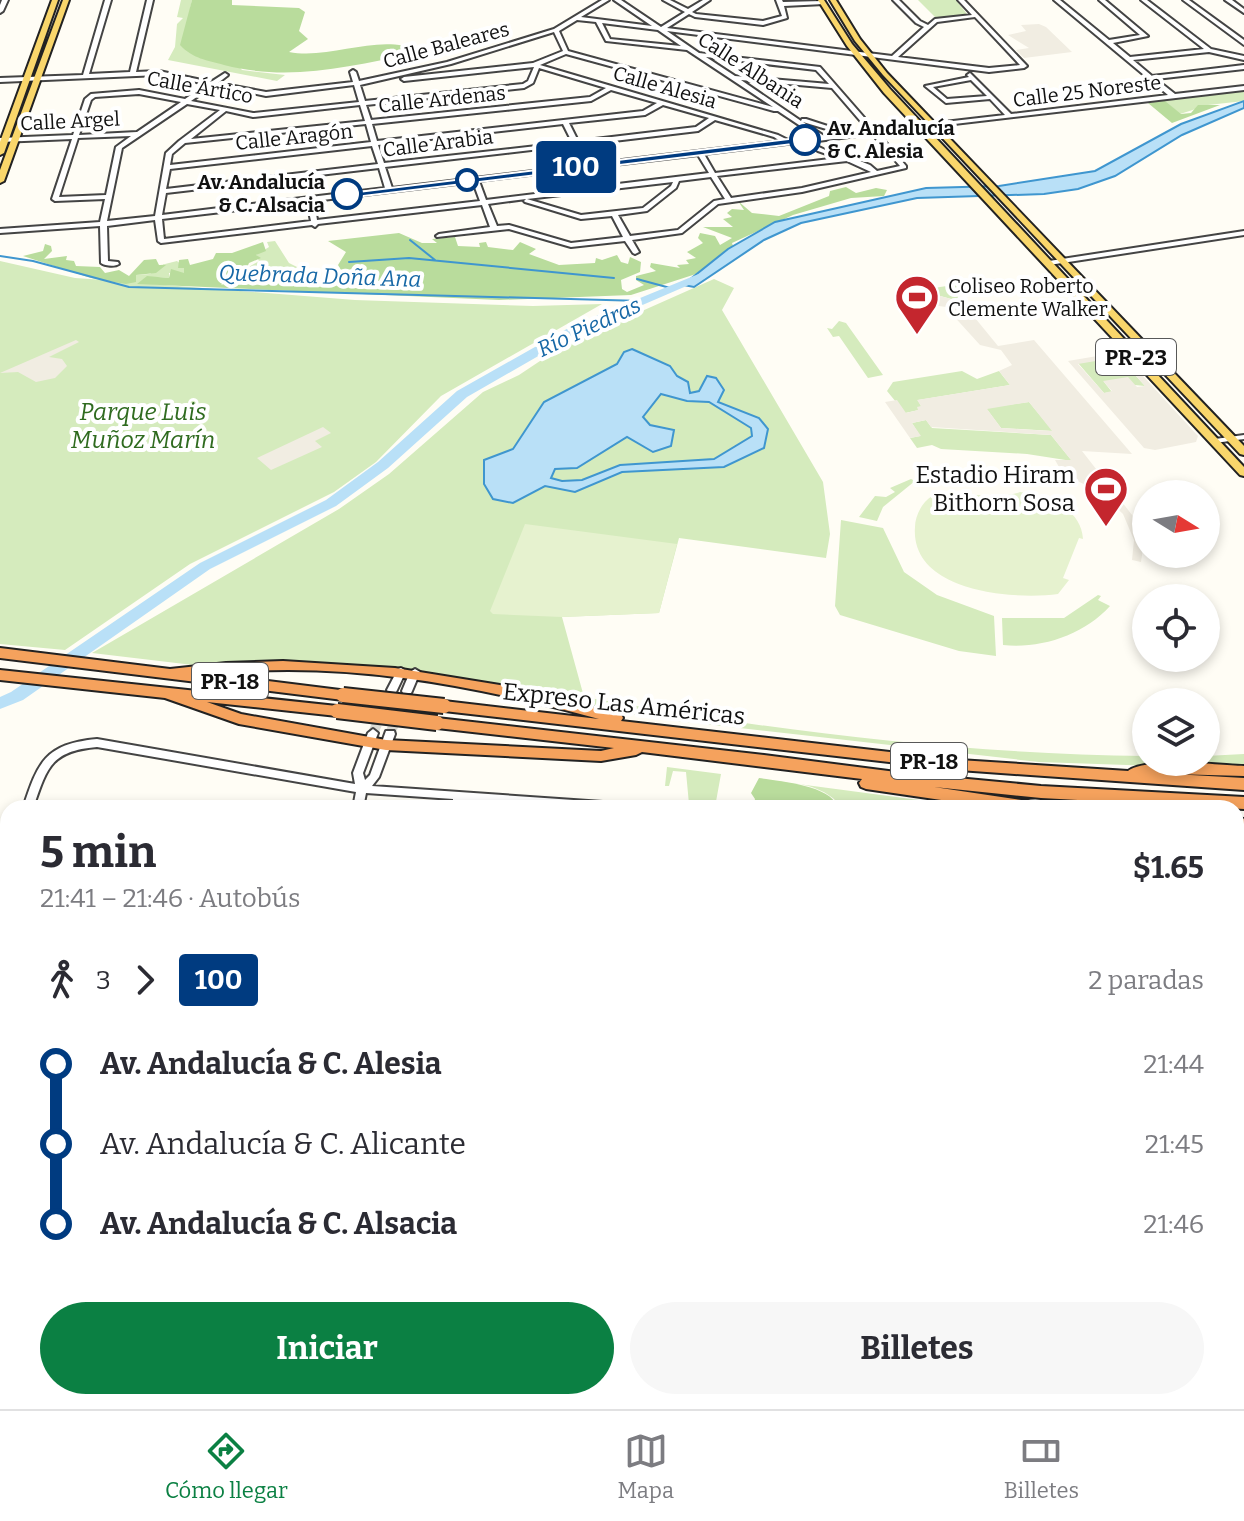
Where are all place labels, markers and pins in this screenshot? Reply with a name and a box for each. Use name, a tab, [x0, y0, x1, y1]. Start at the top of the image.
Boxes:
place label: Av. Andalucía & C. Alesia	[827, 116, 955, 163]
marker: Av. Andalucía & C. Alesia	[790, 125, 820, 155]
unlabelled marker	[456, 169, 478, 191]
place label: Av. Andalucía & C. Alsacia	[197, 170, 325, 217]
marker: Av. Andalucía & C. Alsacia	[332, 179, 362, 209]
sports icon: Coliseo Roberto Clemente Walker	[893, 273, 941, 336]
place label: Coliseo Roberto Clemente Walker	[948, 274, 1108, 321]
place label: Estadio Hiram Bithorn Sosa	[915, 461, 1075, 517]
sports icon: Estadio Hiram Bithorn Sosa	[1082, 465, 1130, 528]

